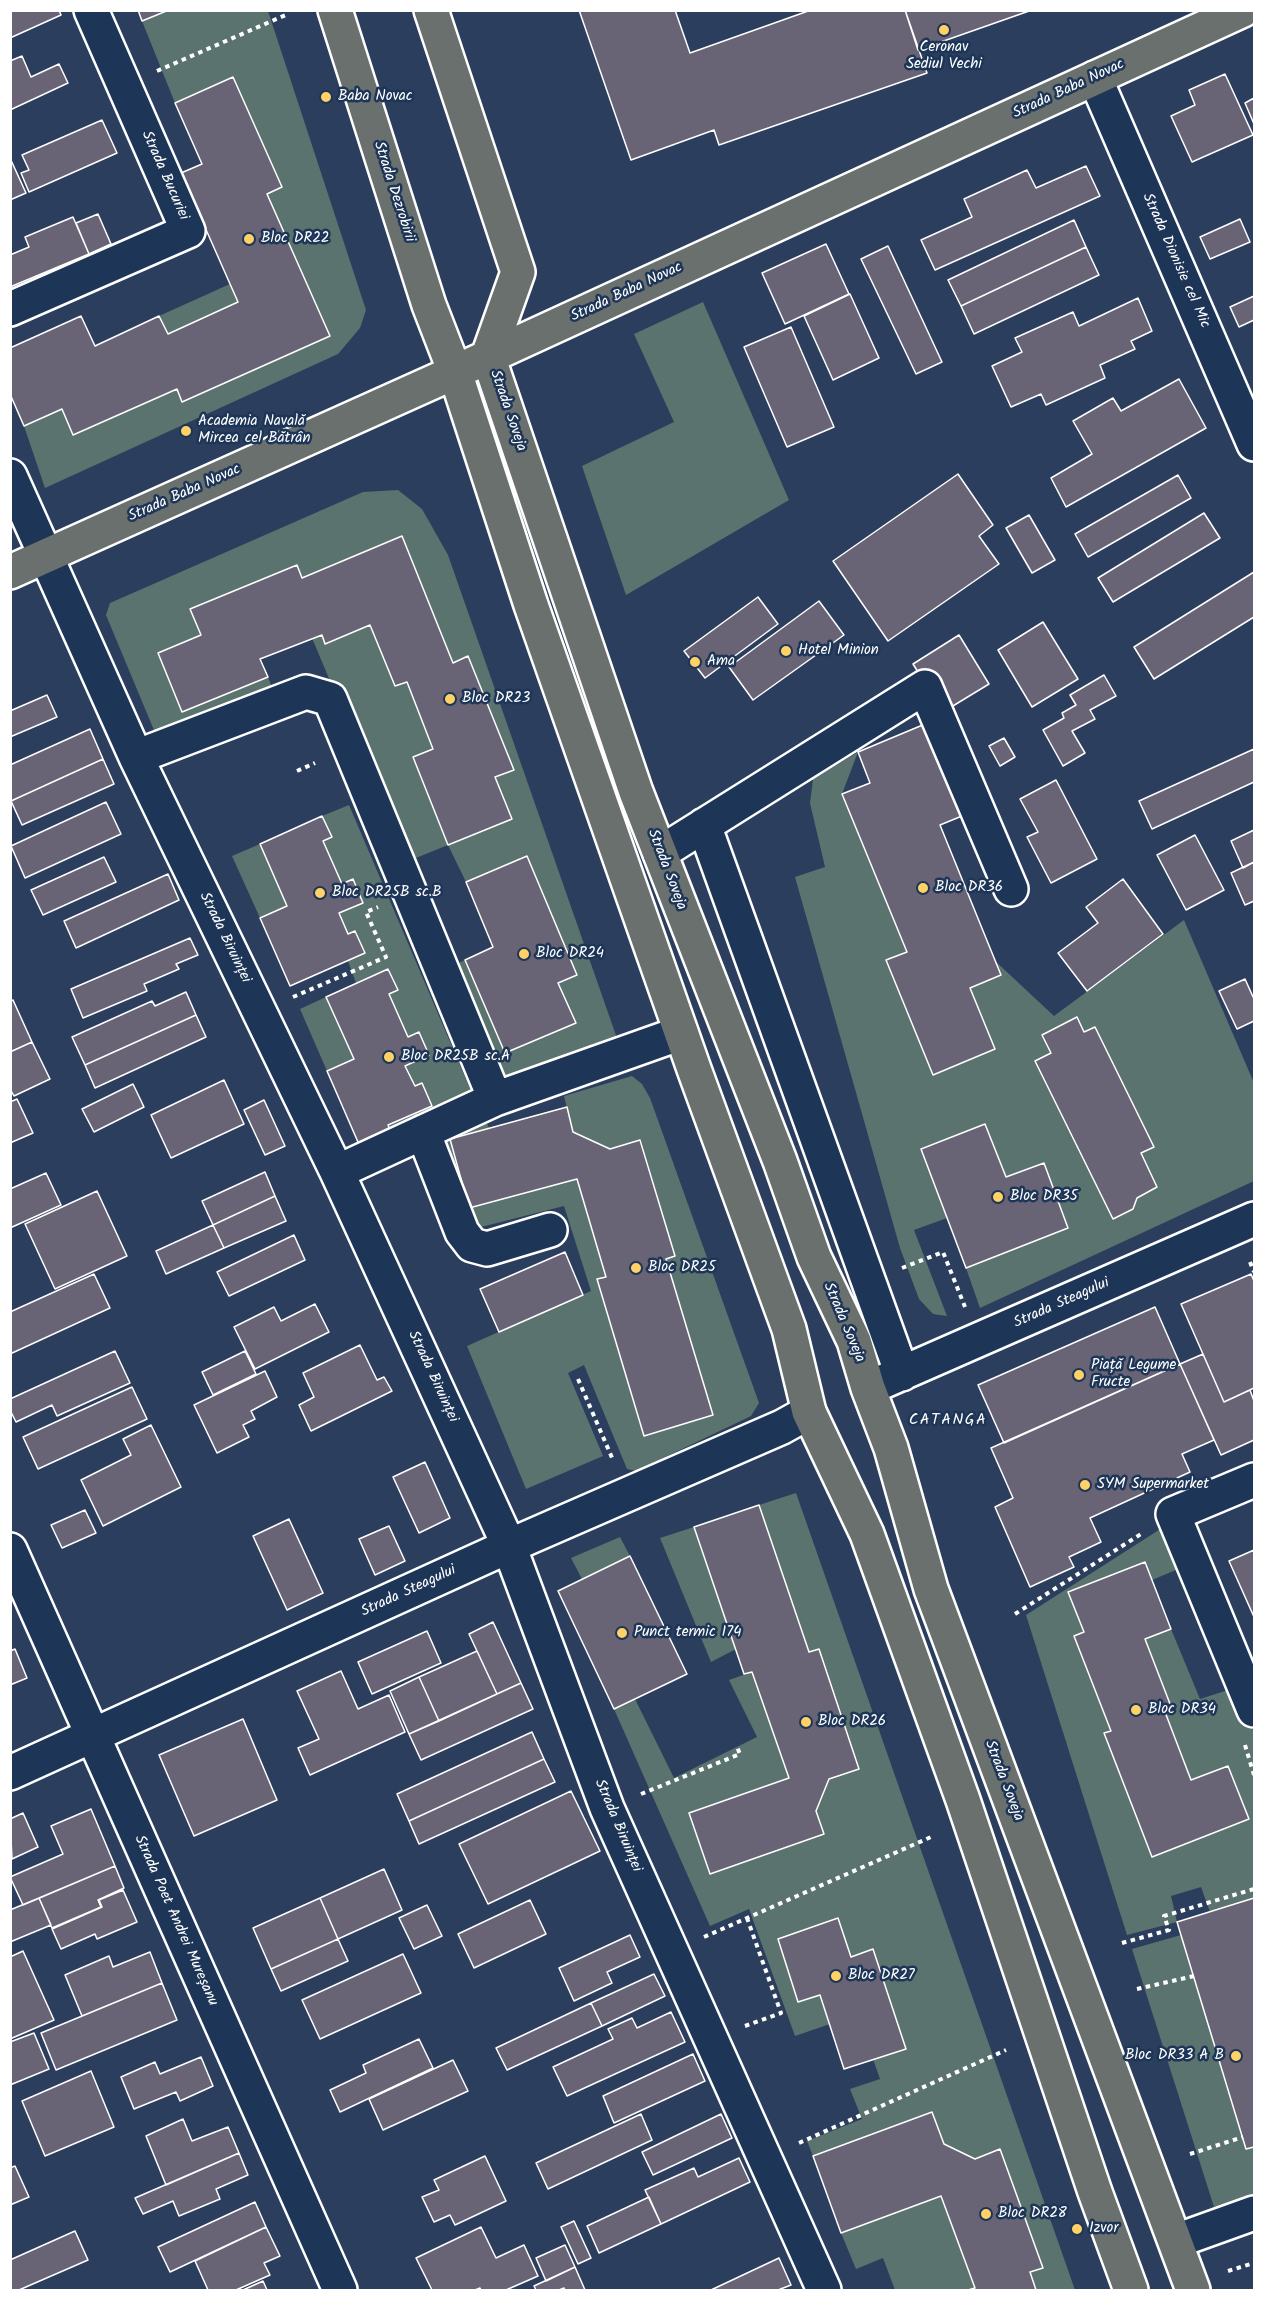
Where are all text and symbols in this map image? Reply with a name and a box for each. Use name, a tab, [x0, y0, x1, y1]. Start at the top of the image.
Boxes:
marker: Ceronav Sediul Vechi	[937, 23, 951, 37]
place label: Ceronav Sediul Vechi	[906, 39, 982, 74]
street label: Strada Baba Novac	[1010, 56, 1128, 124]
place label: Baba Novac	[338, 88, 413, 106]
marker: Baba Novac	[319, 90, 333, 104]
street label: Strada Bucuriei	[136, 129, 192, 223]
street label: Strada Dezrobirii	[368, 139, 418, 245]
street label: Strada Dionisie cel Mic	[1137, 191, 1213, 331]
place label: Bloc DR22	[261, 230, 330, 248]
marker: Bloc DR22	[242, 232, 256, 246]
street label: Strada Baba Novac	[568, 259, 686, 327]
street label: Strada Soveja	[485, 368, 529, 454]
place label: Academia Navală Mircea cel Bătrân	[198, 413, 310, 448]
marker: Academia Navală Mircea cel Bătrân	[179, 424, 193, 438]
street label: Strada Baba Novac	[126, 461, 244, 527]
place label: Hotel Minion	[798, 642, 879, 660]
marker: Hotel Minion	[779, 644, 793, 658]
place label: Ama	[707, 653, 735, 671]
marker: Ama	[688, 655, 702, 669]
place label: Bloc DR23	[462, 690, 530, 708]
marker: Bloc DR23	[443, 692, 457, 706]
street label: Strada Soveja	[642, 827, 690, 913]
place label: Bloc DR36	[935, 879, 1003, 897]
marker: Bloc DR36	[916, 881, 930, 895]
place label: Bloc DR25B sc.B	[332, 884, 442, 902]
marker: Bloc DR25B sc.B	[313, 886, 327, 900]
street label: Strada Biruinței	[194, 890, 254, 986]
place label: Bloc DR24	[536, 945, 604, 963]
marker: Bloc DR24	[517, 947, 531, 961]
place label: Bloc DR25B sc.A	[401, 1048, 510, 1066]
marker: Bloc DR25B sc.A	[382, 1050, 396, 1064]
place label: Bloc DR35	[1010, 1188, 1078, 1206]
marker: Bloc DR35	[991, 1190, 1005, 1204]
place label: Bloc DR25	[648, 1259, 716, 1277]
marker: Bloc DR25	[629, 1261, 643, 1275]
street label: Strada Steagului	[1011, 1275, 1113, 1333]
street label: Strada Soveja	[818, 1280, 868, 1366]
street label: Strada Biruinței	[403, 1328, 461, 1426]
place label: Piață Legume Fructe	[1091, 1357, 1176, 1392]
marker: Piață Legume Fructe	[1072, 1368, 1086, 1382]
district label: CATANGA	[909, 1411, 987, 1431]
place label: SYM Supermarket	[1097, 1476, 1209, 1494]
marker: SYM Supermarket	[1078, 1478, 1092, 1492]
street label: Strada Steagului	[359, 1562, 459, 1622]
place label: Punct termic 174	[634, 1624, 741, 1642]
marker: Punct termic 174	[615, 1626, 629, 1640]
place label: Bloc DR34	[1148, 1701, 1216, 1719]
marker: Bloc DR34	[1129, 1703, 1143, 1717]
place label: Bloc DR26	[818, 1713, 886, 1731]
marker: Bloc DR26	[799, 1715, 813, 1729]
street label: Strada Soveja	[979, 1738, 1027, 1824]
street label: Strada Biruinței	[589, 1777, 645, 1875]
street label: Strada Poet Andrei Mureșanu	[129, 1833, 221, 2009]
place label: Bloc DR27	[848, 1967, 915, 1985]
marker: Bloc DR27	[829, 1969, 843, 1983]
place label: Bloc DR33 A B	[1125, 2047, 1224, 2065]
marker: Bloc DR33 A B	[1229, 2049, 1243, 2063]
place label: Bloc DR28	[998, 2205, 1067, 2223]
marker: Bloc DR28	[979, 2207, 993, 2221]
place label: Izvor	[1089, 2220, 1118, 2238]
marker: Izvor	[1070, 2222, 1084, 2236]

